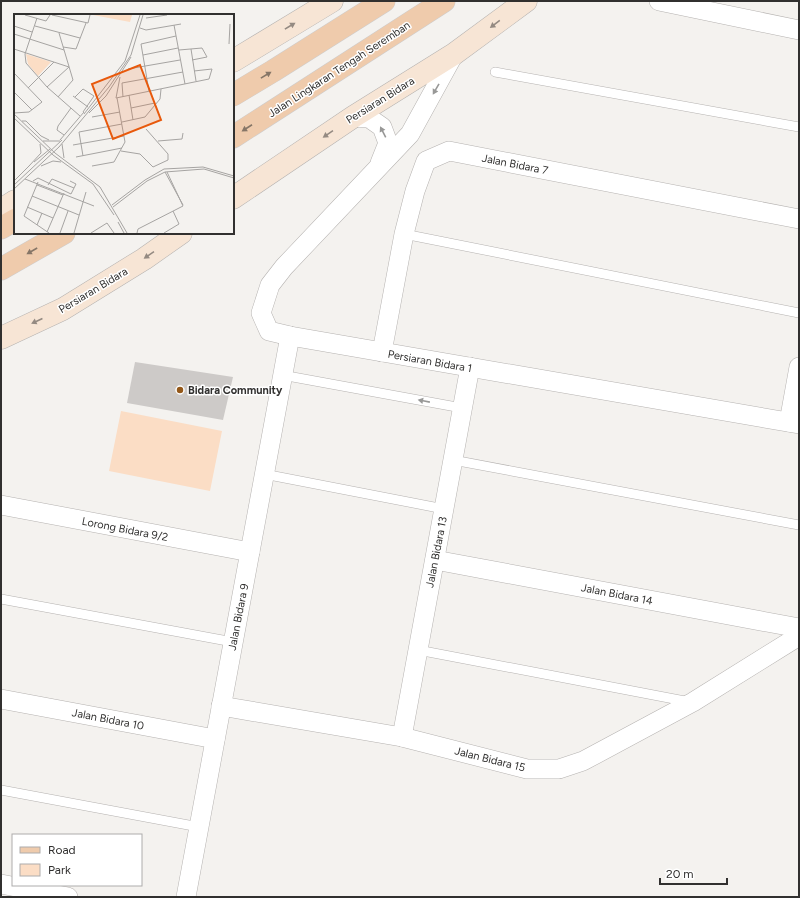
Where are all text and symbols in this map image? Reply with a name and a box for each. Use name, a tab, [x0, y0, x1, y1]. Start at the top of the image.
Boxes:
inset map	[14, 14, 234, 234]
street label: Jalan Lingkaran Tengah Seremban	[266, 19, 413, 120]
one-way arrow	[490, 20, 500, 28]
one-way arrow	[284, 23, 296, 30]
one-way arrow	[260, 72, 272, 79]
street label: Persiaran Bidara	[344, 74, 417, 127]
one-way arrow	[432, 83, 439, 95]
one-way arrow	[242, 124, 252, 132]
one-way arrow	[380, 126, 386, 138]
one-way arrow	[322, 130, 333, 138]
street label: Jalan Bidara 7	[481, 152, 549, 177]
one-way arrow	[26, 247, 38, 254]
one-way arrow	[144, 251, 154, 259]
street label: Persiaran Bidara	[56, 265, 130, 316]
one-way arrow	[32, 318, 43, 324]
street label: Persiaran Bidara 1	[387, 348, 473, 375]
place label: Bidara Community	[188, 384, 283, 397]
marker: Bidara Community	[175, 385, 185, 395]
one-way arrow	[418, 398, 430, 404]
street label: Lorong Bidara 9/2	[81, 515, 169, 544]
street label: Jalan Bidara 13	[423, 515, 450, 589]
street label: Jalan Bidara 14	[580, 581, 654, 608]
street label: Jalan Bidara 9	[226, 583, 251, 652]
street label: Jalan Bidara 10	[71, 706, 145, 733]
street label: Jalan Bidara 15	[453, 744, 527, 775]
legend	[12, 834, 142, 886]
text: Road	[48, 843, 76, 857]
scale bar	[660, 860, 727, 886]
text: Park	[48, 863, 71, 877]
text: 20 m	[666, 867, 694, 881]

